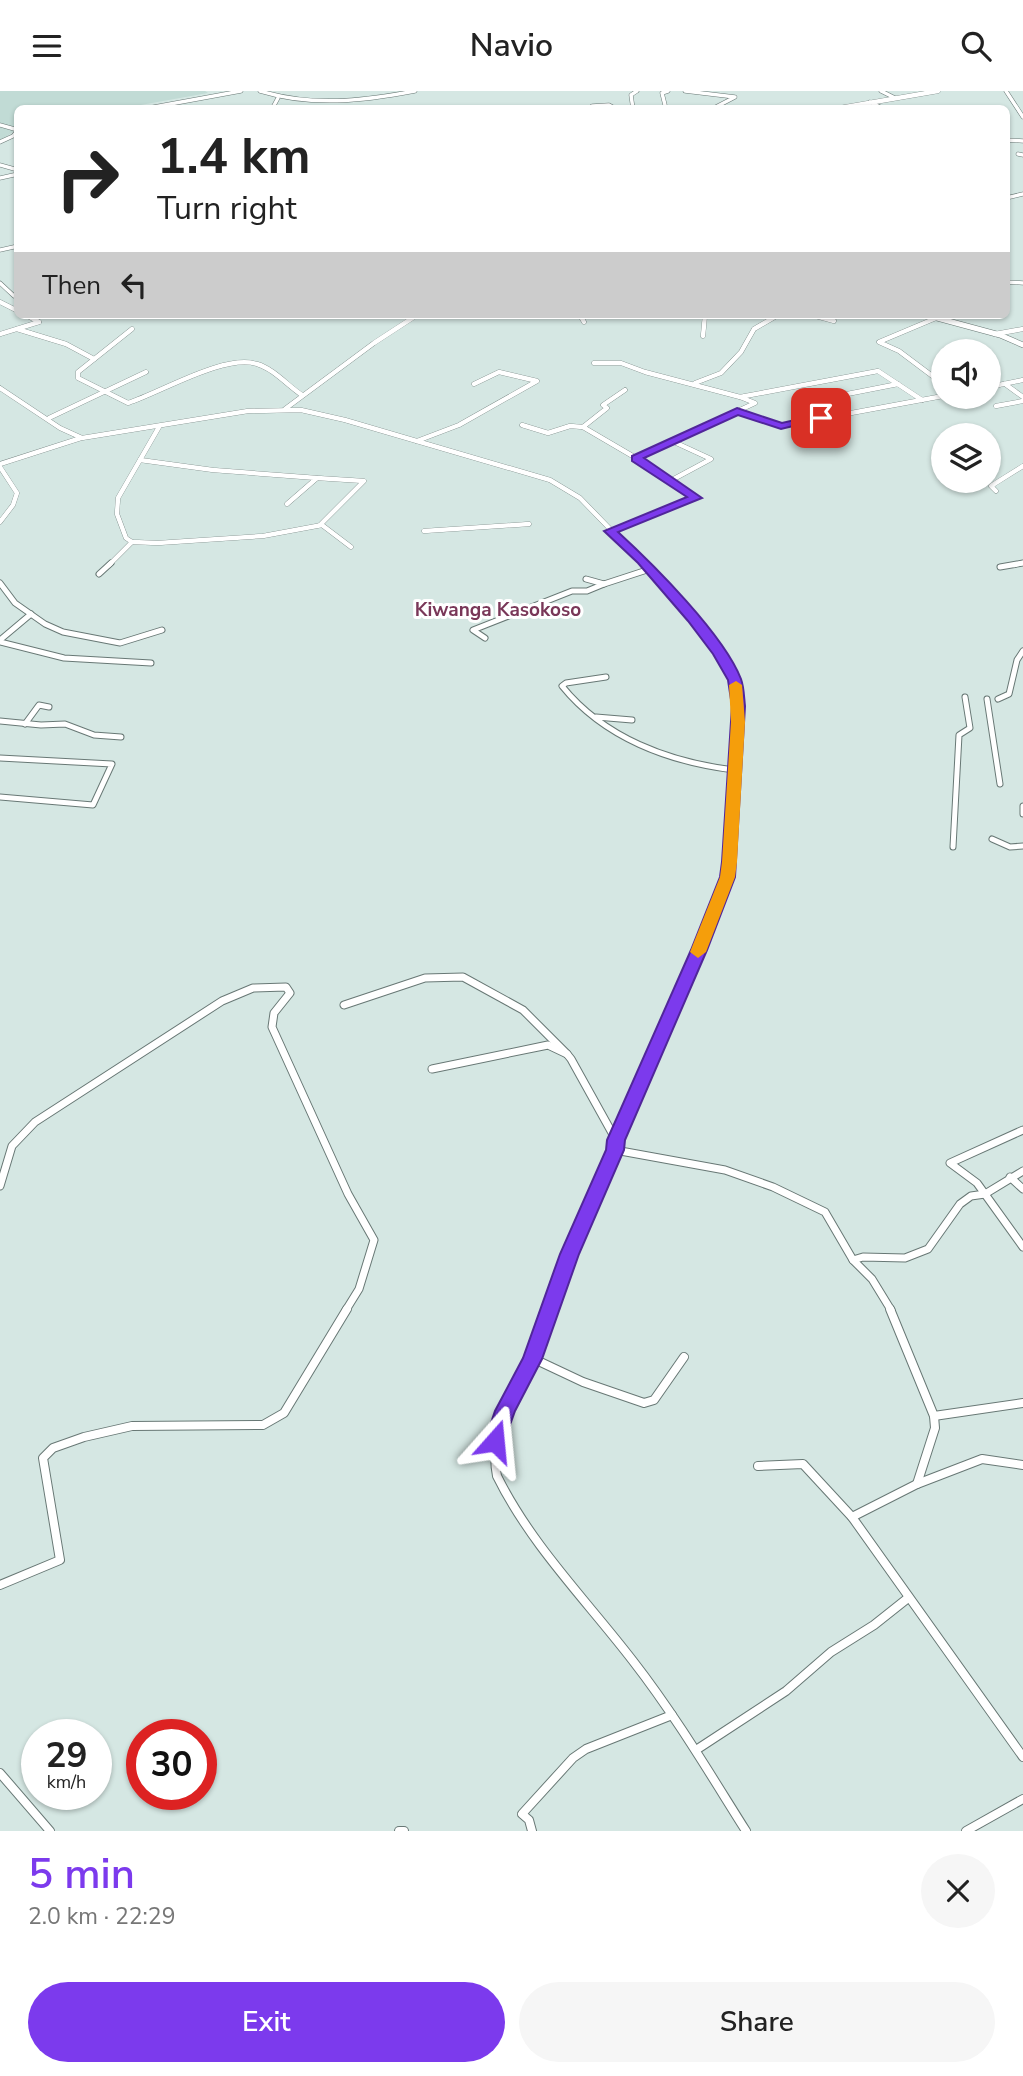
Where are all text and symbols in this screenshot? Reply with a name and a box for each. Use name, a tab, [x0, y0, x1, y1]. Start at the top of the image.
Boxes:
text: Navio	[470, 24, 553, 67]
icon: menu	[28, 27, 66, 65]
icon: search	[957, 27, 995, 65]
text: 1.4 km	[157, 123, 310, 190]
icon: right	[42, 133, 133, 224]
text: Turn right	[157, 187, 297, 230]
icon: left	[115, 266, 153, 304]
text: Then	[42, 268, 101, 303]
map controls	[931, 339, 1001, 493]
button: sound	[931, 339, 1001, 409]
pin	[791, 388, 851, 448]
icon: arrive	[802, 399, 840, 437]
button: layers	[931, 423, 1001, 493]
district label: Kiwanga Kasokoso	[415, 597, 581, 623]
position arrow	[458, 1404, 532, 1478]
speed limit sign: 30	[126, 1719, 217, 1810]
text: 29	[45, 1732, 88, 1779]
text: km/h	[47, 1770, 86, 1794]
text: 5 min	[28, 1846, 135, 1903]
button: close	[921, 1854, 995, 1928]
text: 2.0 km · 22:29	[28, 1901, 175, 1932]
button: Exit	[28, 1982, 505, 2062]
button: Share	[519, 1982, 995, 2062]

